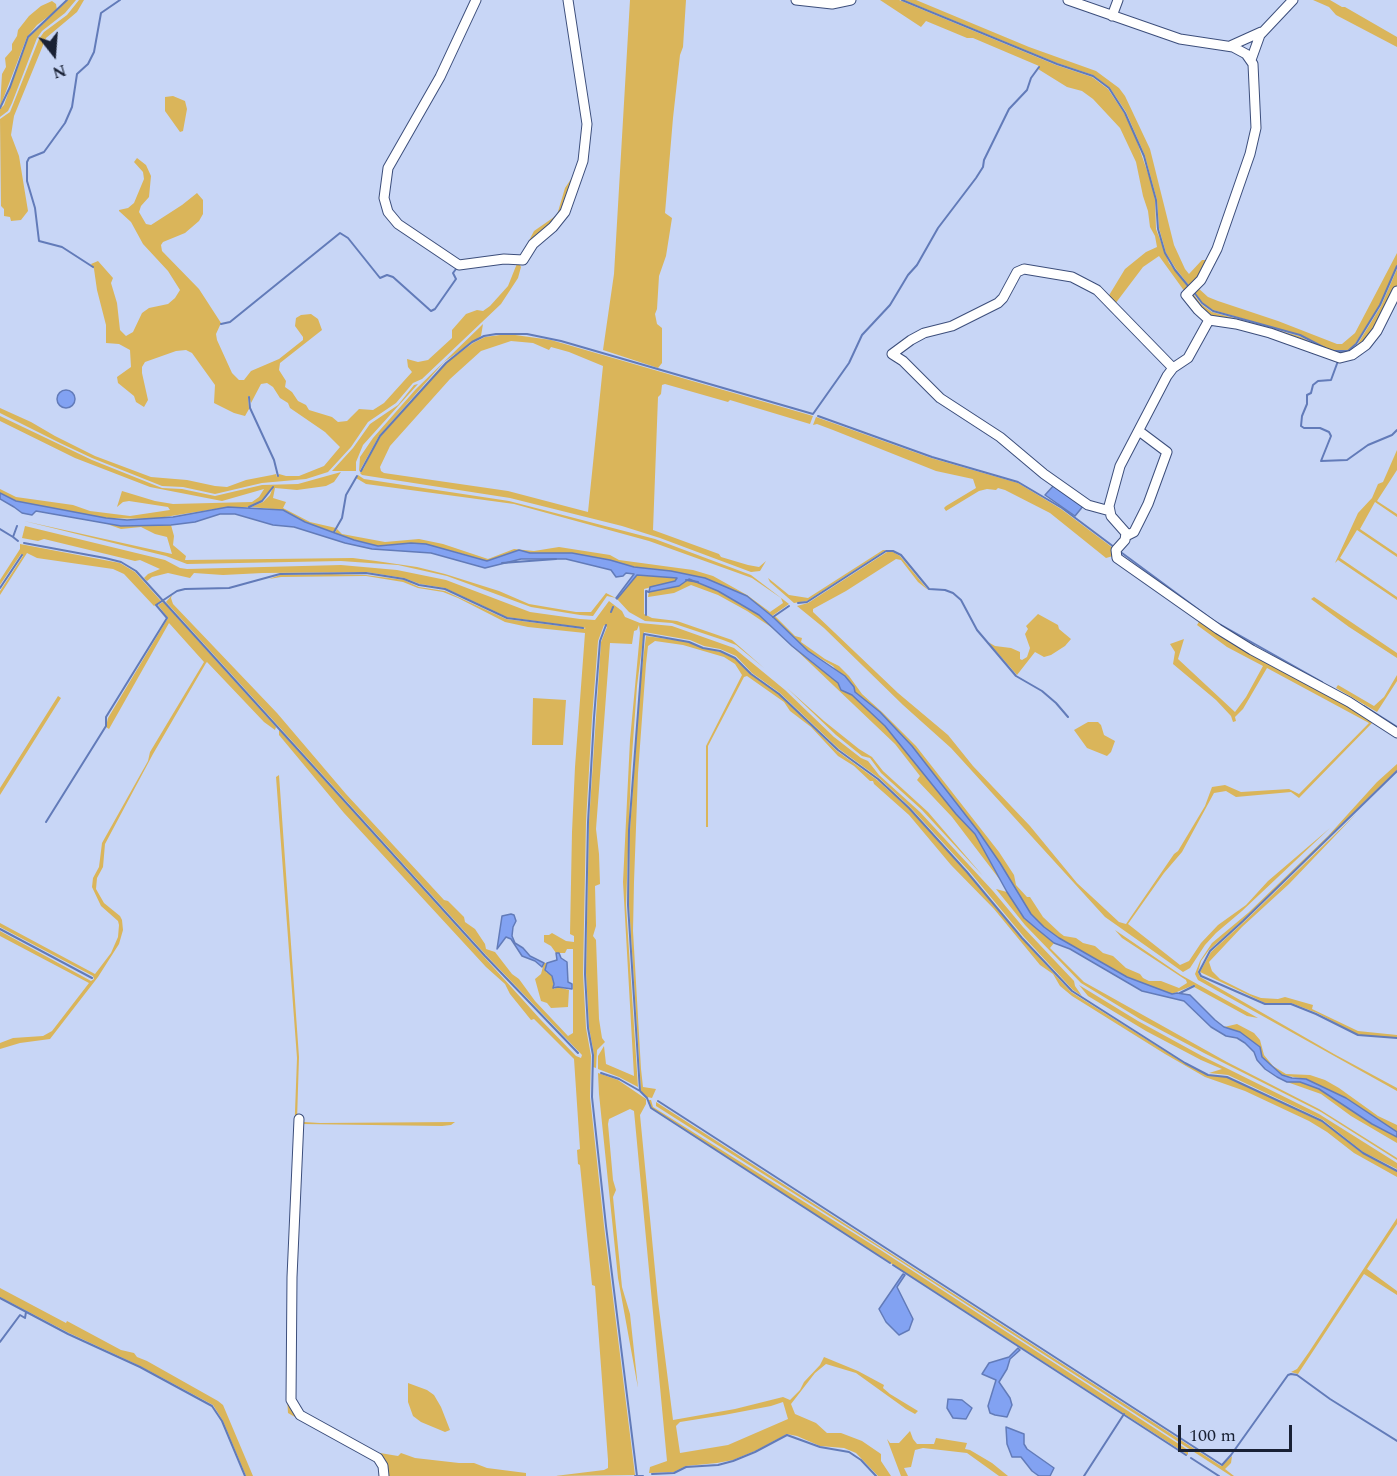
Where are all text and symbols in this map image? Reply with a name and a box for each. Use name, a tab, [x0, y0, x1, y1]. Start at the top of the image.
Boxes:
north arrow	[24, 24, 84, 84]
text: N	[50, 58, 69, 85]
scale bar	[1181, 1413, 1295, 1451]
text: 100 m	[1189, 1422, 1236, 1449]

